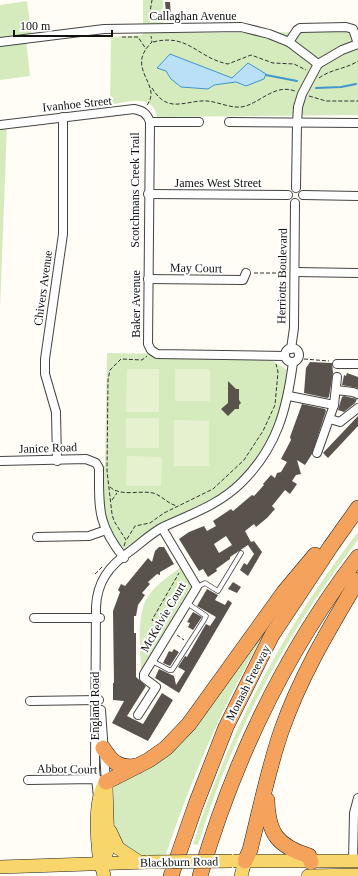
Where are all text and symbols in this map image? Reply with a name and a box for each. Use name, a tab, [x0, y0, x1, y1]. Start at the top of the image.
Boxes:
street label: Callaghan Avenue	[149, 9, 237, 23]
scale bar	[14, 12, 112, 38]
text: 100 m	[20, 19, 51, 33]
street label: Ivanhoe Street	[42, 93, 113, 115]
street label: Scotchmans Creek Trail	[128, 132, 142, 248]
street label: James West Street	[175, 176, 262, 190]
street label: Herriotts Boulevard	[274, 228, 290, 324]
street label: Chivers Avenue	[31, 249, 55, 327]
street label: May Court	[170, 261, 223, 275]
street label: Baker Avenue	[129, 270, 143, 338]
street label: Janice Road	[19, 440, 77, 456]
street label: McKelvie Court	[137, 579, 189, 654]
street label: Monash Freeway	[223, 643, 273, 723]
street label: England Road	[88, 672, 102, 740]
street label: Abbot Court	[37, 761, 98, 777]
street label: Blackburn Road	[140, 854, 218, 870]

